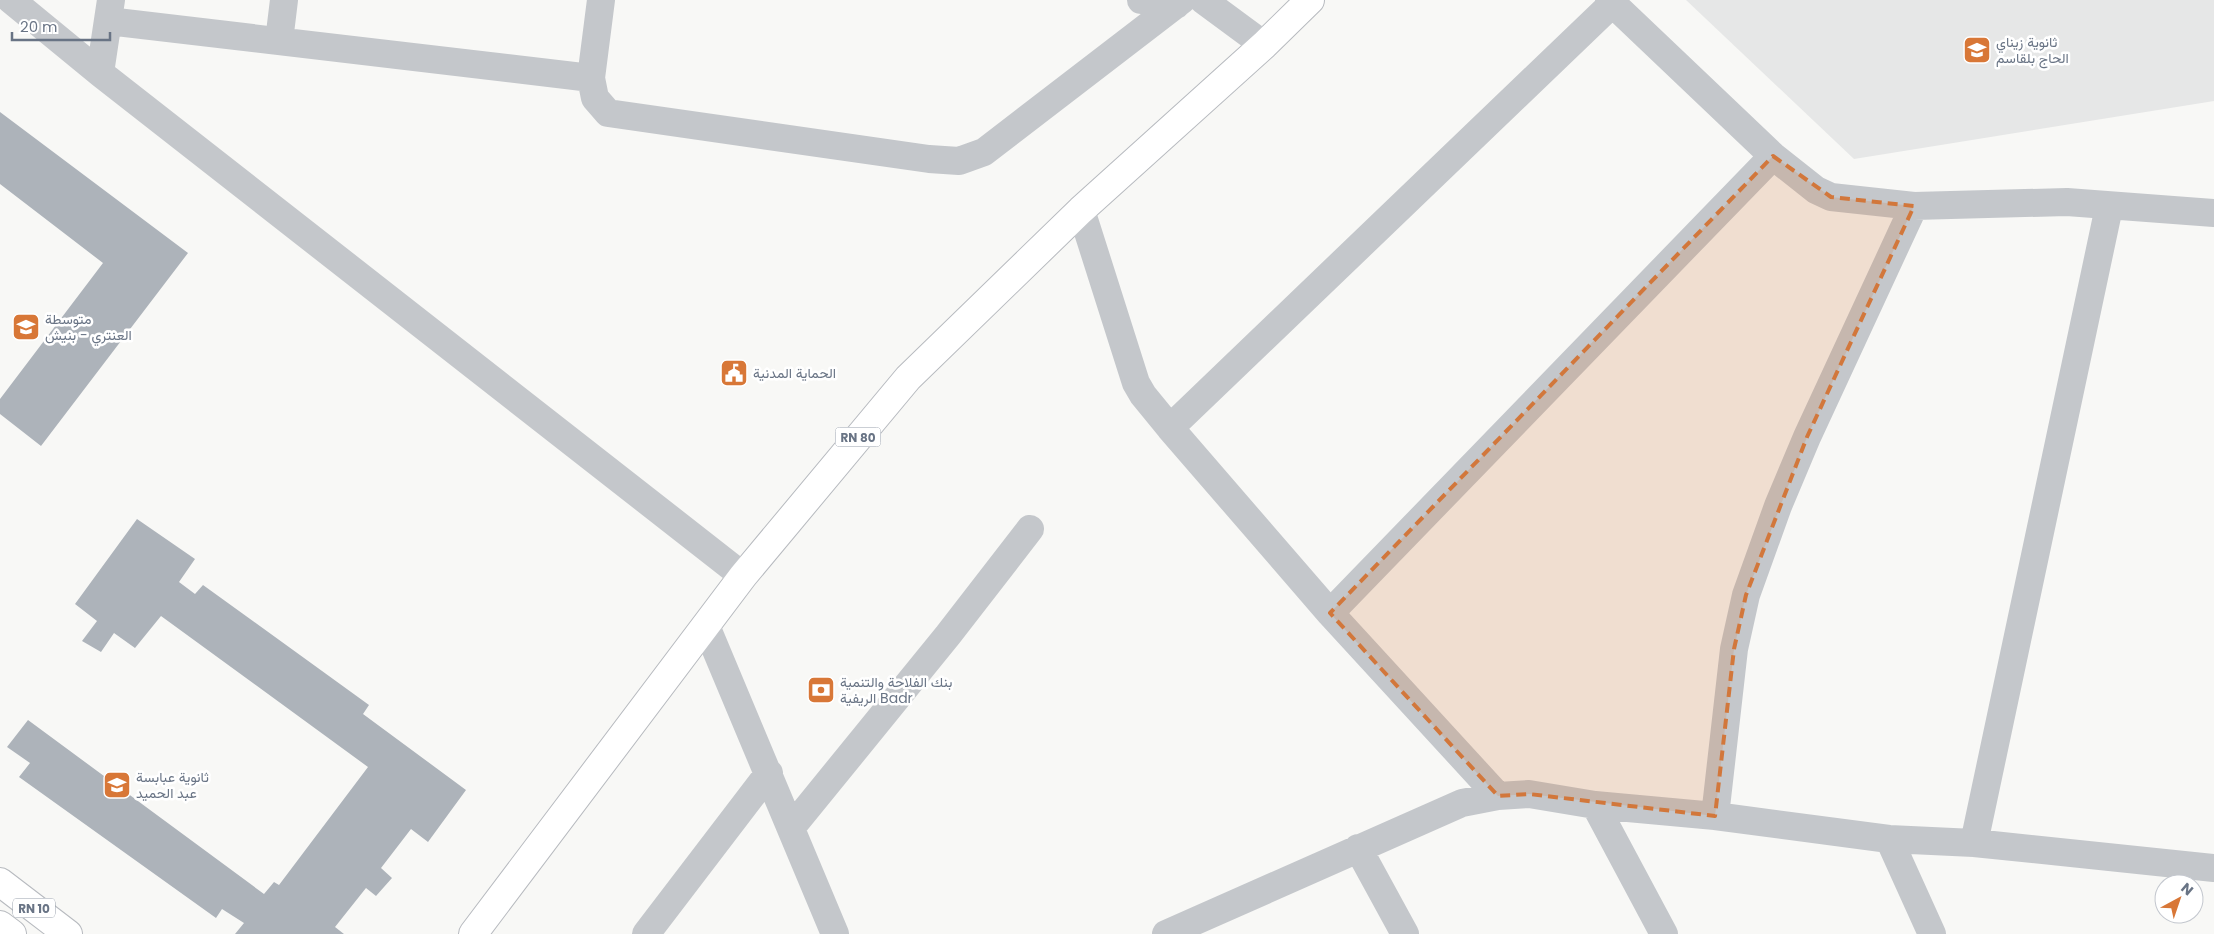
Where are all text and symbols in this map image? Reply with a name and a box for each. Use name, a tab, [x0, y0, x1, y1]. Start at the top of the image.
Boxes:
scale bar	[12, 10, 110, 42]
text: 20 m	[20, 16, 58, 37]
place label: ثانوية زيناي الحاج بلقاسم	[1996, 32, 2069, 69]
school or university icon: ثانوية زيناي الحاج بلقاسم	[1962, 35, 1992, 65]
place label: متوسطة العنتري - بنيش	[45, 309, 132, 347]
school or university icon: متوسطة العنتري - بنيش	[11, 312, 41, 342]
public building icon: الحماية المدنية	[719, 358, 749, 388]
place label: الحماية المدنية	[753, 363, 836, 383]
road number: RN 80	[836, 428, 880, 447]
place label: بنك الفلاحة والتنمية الريفية Badr	[840, 672, 952, 708]
bank icon: بنك الفلاحة والتنمية الريفية Badr	[806, 675, 836, 705]
place label: ثانوية عبابسة عبد الحميد	[136, 767, 209, 803]
school or university icon: ثانوية عبابسة عبد الحميد	[102, 770, 132, 800]
north arrow	[2154, 874, 2204, 924]
text: N	[2177, 878, 2198, 900]
road number: RN 10	[13, 898, 55, 918]

